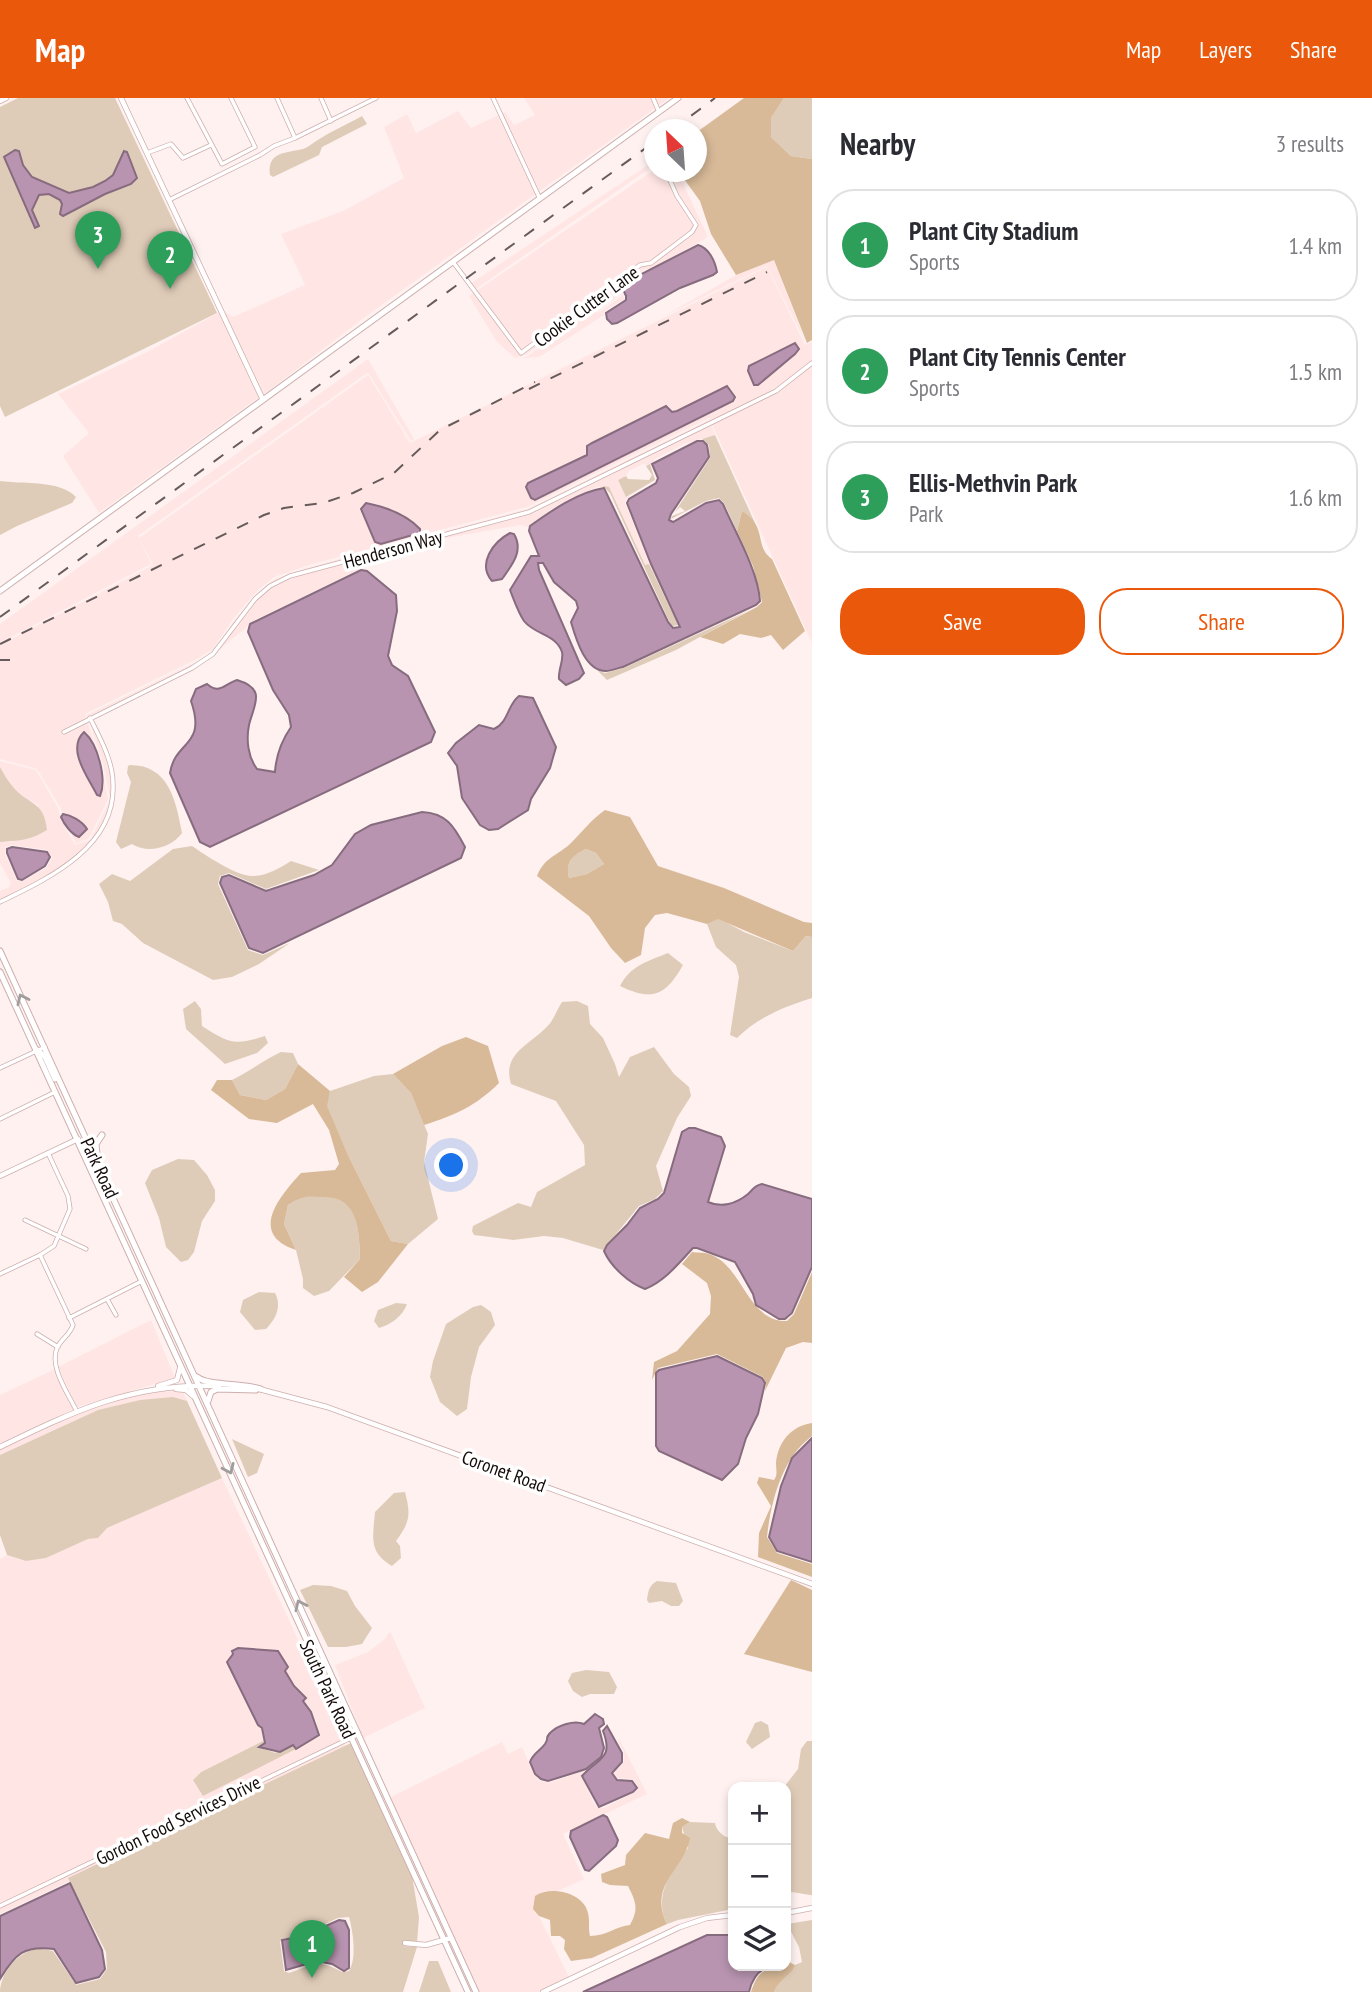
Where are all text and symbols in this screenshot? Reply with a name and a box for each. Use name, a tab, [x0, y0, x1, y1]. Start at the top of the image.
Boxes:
text: Map	[35, 28, 85, 71]
text: Map	[1126, 34, 1161, 65]
text: Layers	[1199, 34, 1252, 65]
text: Share	[1290, 34, 1337, 65]
north arrow	[644, 119, 707, 182]
text: Nearby	[840, 124, 915, 163]
text: 3 results	[1276, 129, 1344, 158]
pin: 3	[75, 211, 121, 269]
text: Plant City Stadium	[909, 214, 1078, 247]
pin: 2	[147, 231, 193, 289]
text: 1	[860, 231, 871, 260]
text: 1.4 km	[1288, 231, 1342, 260]
text: Sports	[909, 247, 960, 276]
street label: Cookie Cutter Lane	[529, 260, 643, 352]
text: Plant City Tennis Center	[909, 340, 1126, 373]
text: 2	[860, 357, 871, 386]
text: 1.5 km	[1288, 357, 1342, 386]
text: Sports	[909, 373, 960, 402]
text: Ellis-Methvin Park	[909, 466, 1077, 499]
text: 3	[860, 483, 871, 512]
text: 1.6 km	[1288, 483, 1342, 512]
text: Park	[909, 499, 943, 528]
street label: Henderson Way	[341, 524, 446, 574]
button: Save	[840, 588, 1085, 655]
button: Share	[1099, 588, 1344, 655]
one-way arrow	[16, 994, 30, 1006]
street label: Park Road	[76, 1134, 124, 1202]
your location	[434, 1148, 468, 1182]
street label: Coronet Road	[459, 1445, 549, 1497]
one-way arrow	[220, 1462, 234, 1474]
one-way arrow	[294, 1600, 308, 1612]
street label: South Park Road	[295, 1636, 361, 1742]
street label: Gordon Food Services Drive	[92, 1770, 264, 1870]
map controls	[728, 1782, 791, 1971]
button: +	[728, 1782, 791, 1845]
button: −	[728, 1845, 791, 1908]
button: layers	[728, 1908, 791, 1971]
pin: 1	[289, 1920, 335, 1978]

